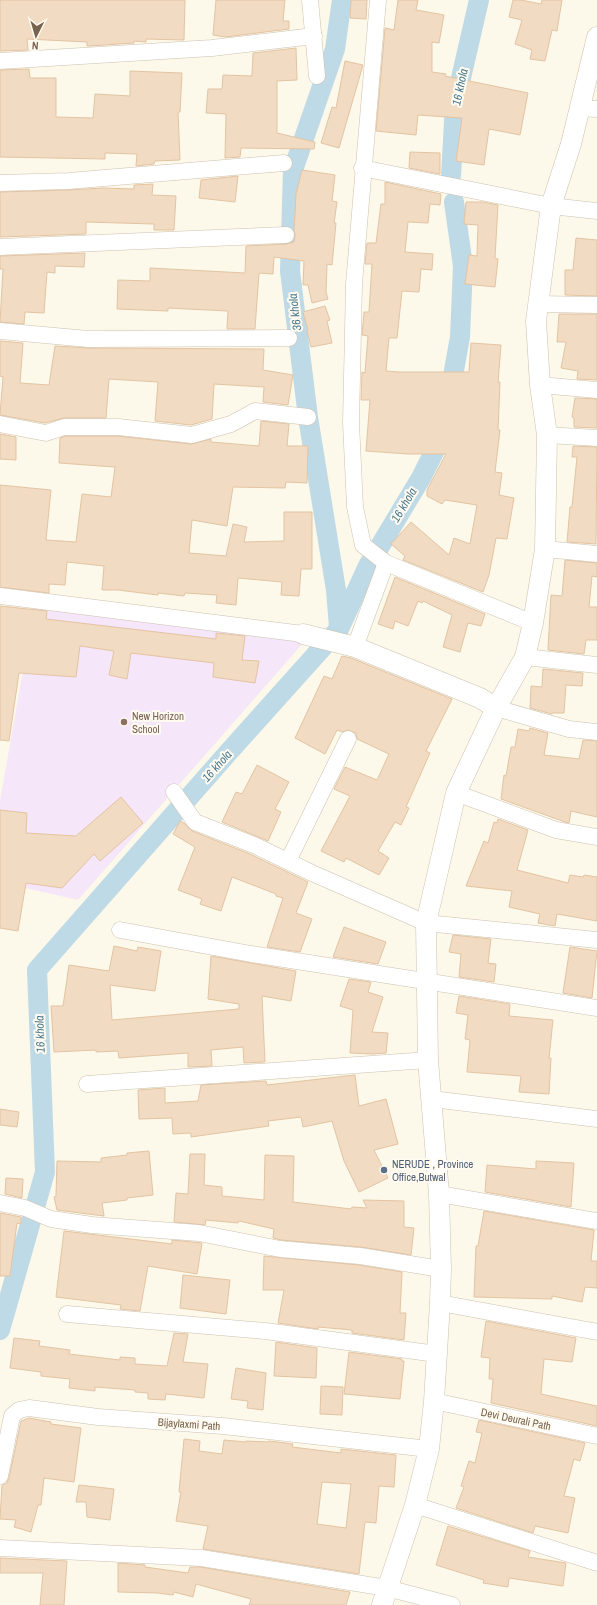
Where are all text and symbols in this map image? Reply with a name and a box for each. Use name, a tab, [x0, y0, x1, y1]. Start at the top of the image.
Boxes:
north arrow	[16, 16, 56, 56]
text: N	[31, 39, 39, 53]
water label: 16 khola	[448, 67, 472, 107]
water label: 36 khola	[285, 292, 305, 331]
water label: 16 khola	[388, 484, 421, 525]
place label: New Horizon School	[132, 709, 184, 736]
marker: New Horizon School	[119, 717, 129, 727]
water label: 16 khola	[199, 746, 236, 785]
water label: 16 khola	[31, 1015, 49, 1053]
place label: NERUDE , Province Office,Butwal	[392, 1157, 473, 1184]
marker: NERUDE , Province Office,Butwal	[379, 1165, 389, 1175]
street label: Devi Deurali Path	[480, 1405, 552, 1433]
street label: Bijaylaxmi Path	[157, 1415, 221, 1433]

